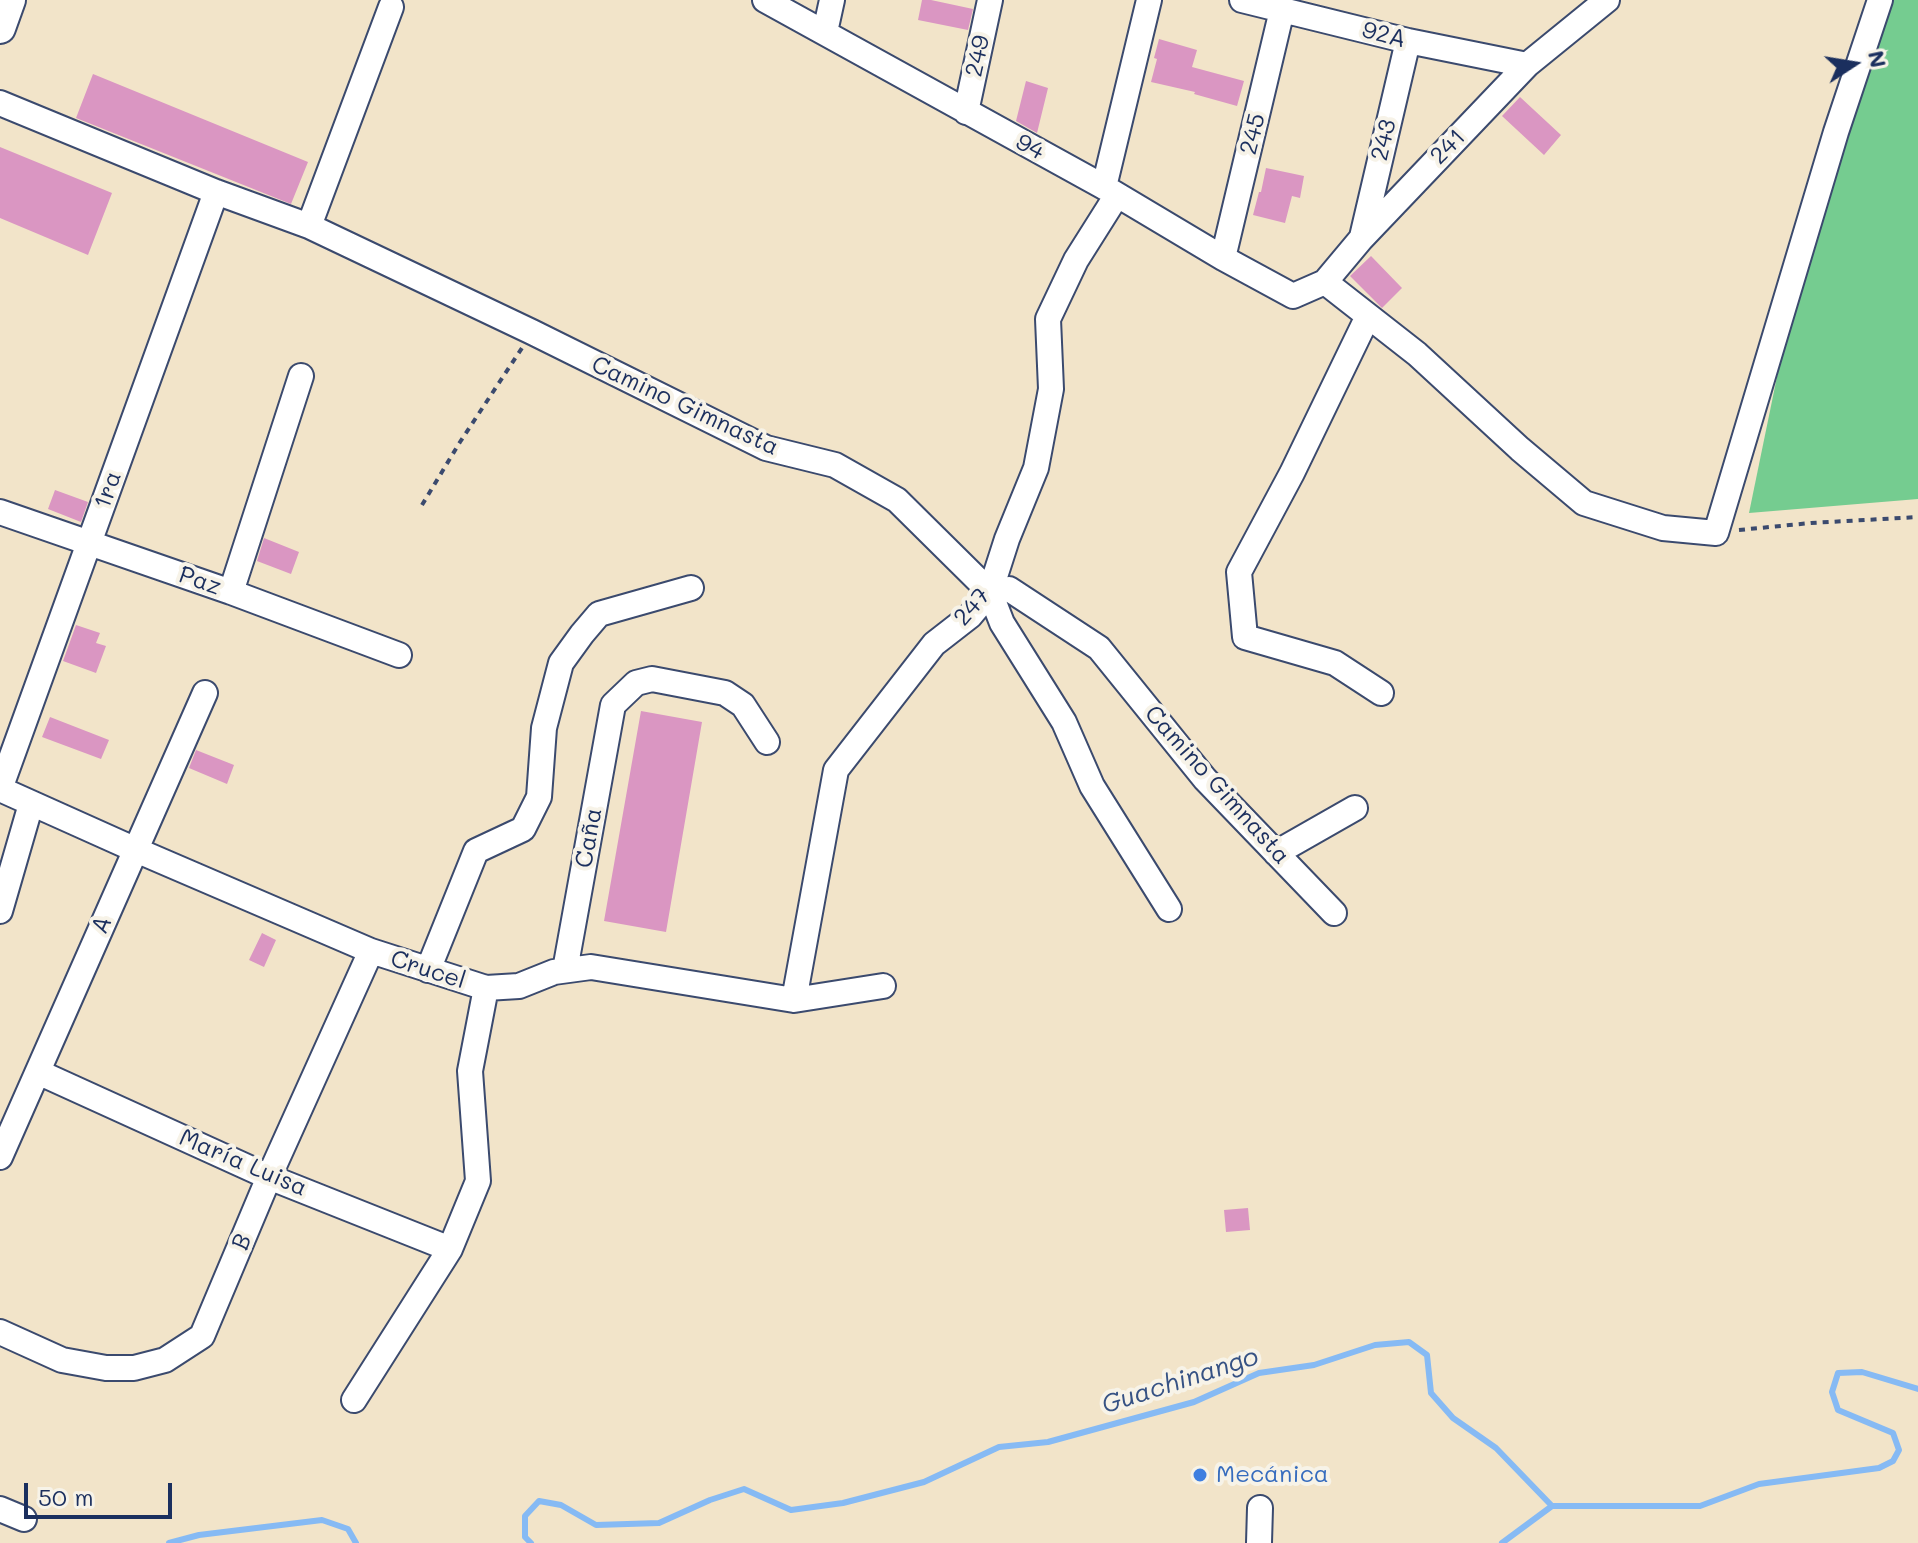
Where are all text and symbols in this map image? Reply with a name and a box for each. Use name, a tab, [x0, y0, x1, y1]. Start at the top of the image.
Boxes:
street label: 92A	[1359, 16, 1409, 54]
north arrow	[1814, 24, 1894, 104]
street label: 249	[960, 33, 996, 79]
text: N	[1862, 48, 1894, 70]
street label: 245	[1234, 110, 1272, 158]
street label: 243	[1365, 117, 1403, 163]
street label: 241	[1424, 123, 1472, 171]
street label: 94	[1011, 128, 1049, 166]
street label: Camino Gimnasta	[587, 350, 783, 462]
street label: 1ra	[88, 467, 128, 513]
street label: Paz	[175, 560, 225, 602]
street label: 247	[948, 582, 996, 632]
street label: Camino Gimnasta	[1138, 700, 1296, 870]
street label: Caña	[570, 806, 608, 870]
street label: A	[85, 912, 119, 938]
street label: Crucel	[387, 944, 469, 996]
street label: María Luisa	[175, 1123, 311, 1203]
street label: B	[226, 1230, 258, 1254]
water label: Guachinango	[1098, 1341, 1262, 1421]
place label: Mecánica	[1216, 1461, 1329, 1489]
marker: Mecánica	[1191, 1466, 1209, 1484]
scale bar	[28, 1467, 176, 1517]
text: 50 m	[38, 1481, 94, 1512]

